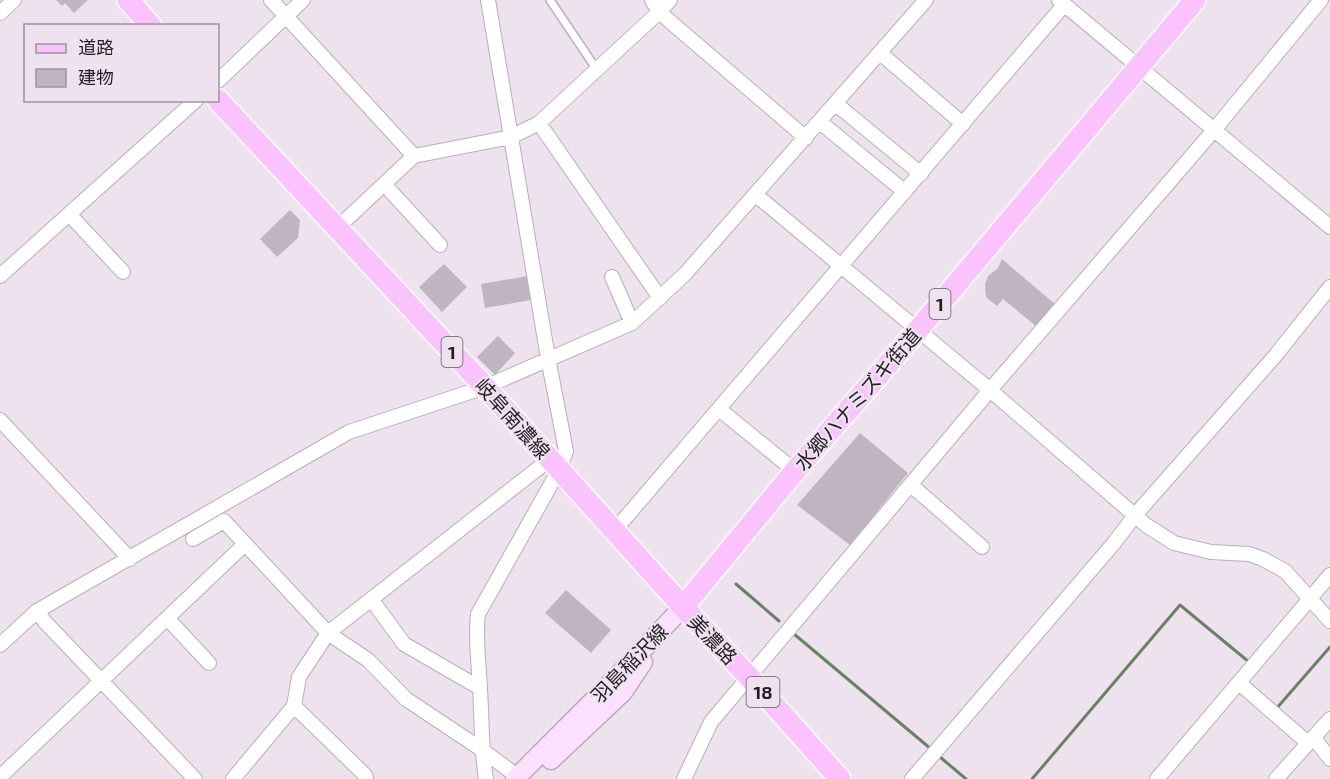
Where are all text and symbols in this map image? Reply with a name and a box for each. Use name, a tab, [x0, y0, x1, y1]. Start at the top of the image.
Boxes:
legend	[24, 24, 219, 102]
text: 道路	[78, 36, 114, 58]
text: 建物	[78, 66, 114, 88]
road number: 1	[930, 289, 950, 319]
street label: 水郷ハナミズキ街道	[789, 323, 925, 475]
road number: 1	[442, 337, 462, 367]
street label: 岐阜南濃線	[471, 373, 555, 463]
street label: 美濃路	[684, 609, 742, 669]
street label: 羽島稲沢線	[586, 619, 672, 707]
road number: 18	[746, 677, 780, 707]

